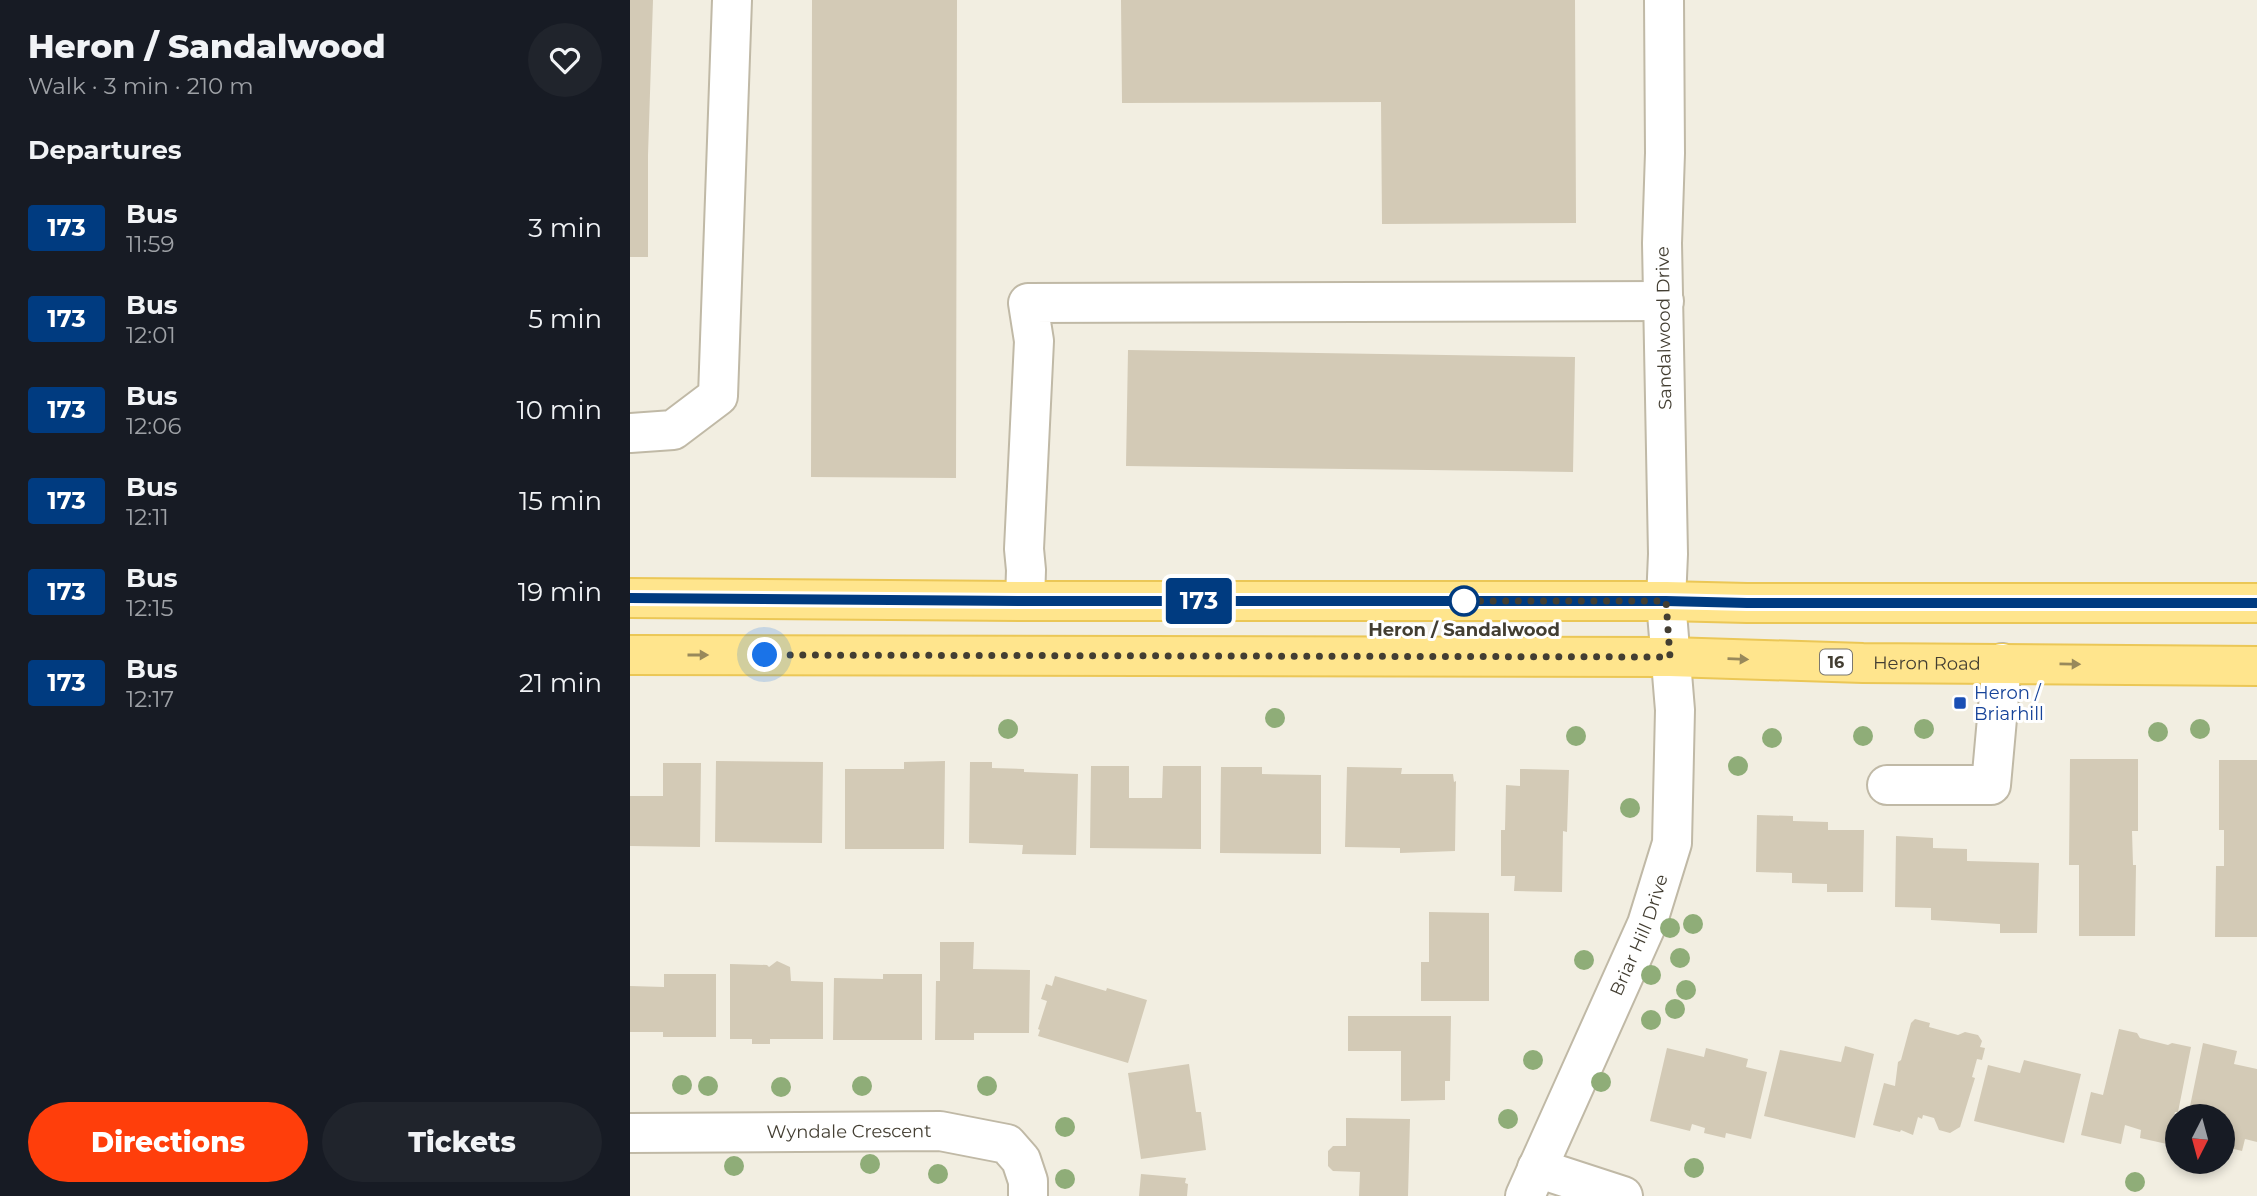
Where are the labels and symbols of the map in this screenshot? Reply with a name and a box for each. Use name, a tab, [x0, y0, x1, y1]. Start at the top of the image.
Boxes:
street label: Sandalwood Drive	[1652, 246, 1676, 410]
line badge: 173	[1159, 578, 1239, 624]
marker: Heron / Sandalwood	[1449, 586, 1479, 616]
place label: Heron / Sandalwood	[1368, 619, 1560, 641]
your location	[747, 637, 782, 672]
one-way arrow	[687, 649, 709, 661]
road number: 16	[1820, 650, 1852, 674]
street label: Heron Road	[1873, 652, 1981, 675]
one-way arrow	[1727, 653, 1749, 665]
one-way arrow	[2059, 658, 2081, 670]
place label: Heron / Briarhill	[1974, 682, 2044, 725]
marker: Heron / Briarhill	[1952, 695, 1968, 711]
street label: Briar Hill Drive	[1605, 871, 1673, 999]
north arrow	[2165, 1104, 2235, 1174]
street label: Wyndale Crescent	[766, 1120, 932, 1143]

